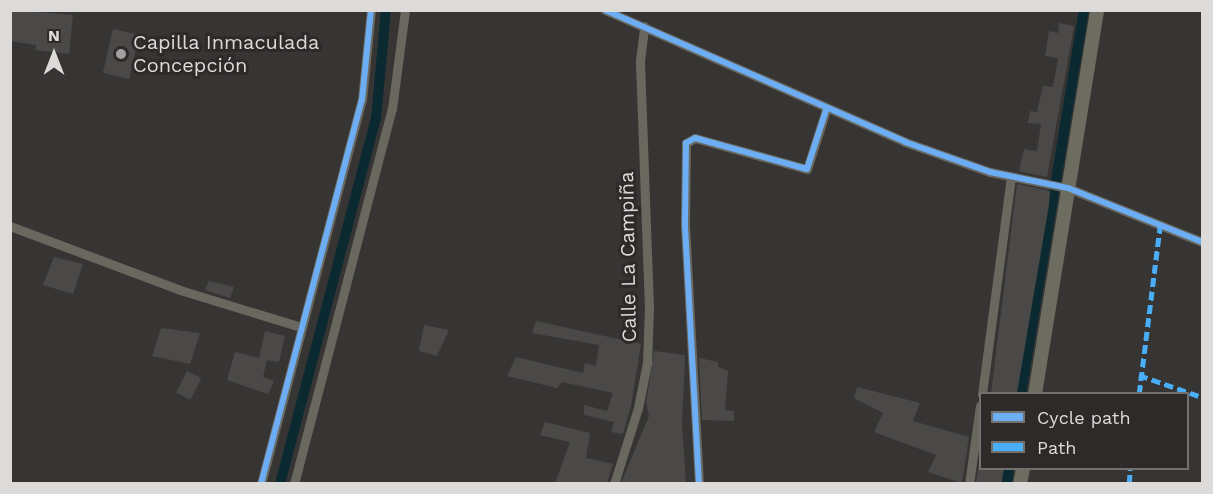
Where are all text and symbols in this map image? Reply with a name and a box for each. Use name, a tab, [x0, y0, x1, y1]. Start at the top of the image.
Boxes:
north arrow	[24, 24, 84, 84]
text: N	[48, 26, 60, 45]
place label: Capilla Inmaculada Concepción	[133, 30, 320, 77]
marker: Capilla Inmaculada Concepción	[114, 47, 128, 61]
street label: Calle La Campiña	[615, 171, 641, 343]
legend	[979, 392, 1189, 470]
text: Cycle path	[1037, 407, 1131, 428]
text: Path	[1037, 437, 1077, 458]

